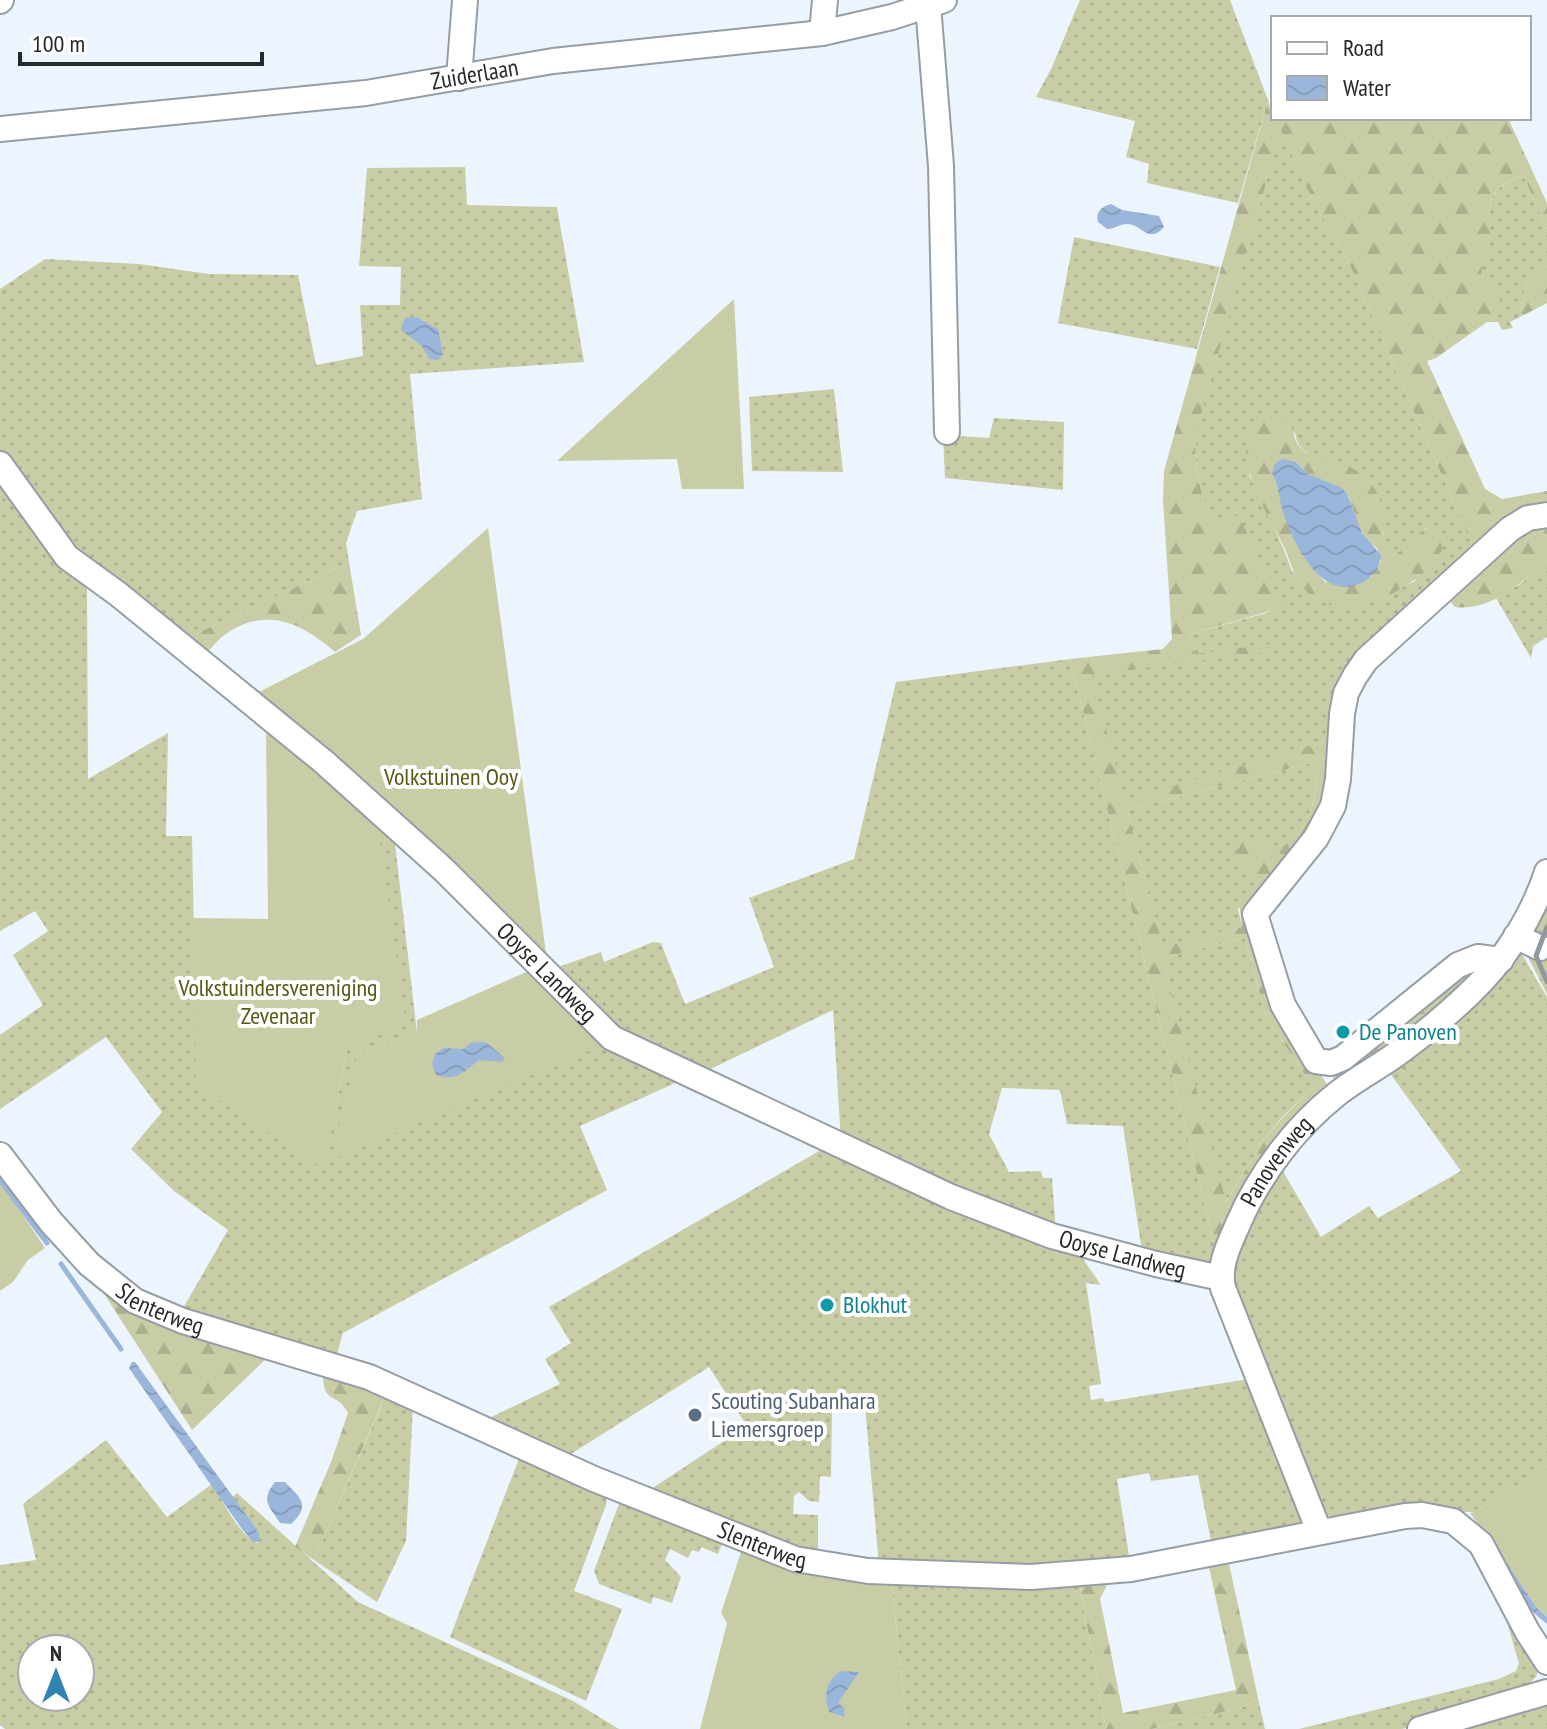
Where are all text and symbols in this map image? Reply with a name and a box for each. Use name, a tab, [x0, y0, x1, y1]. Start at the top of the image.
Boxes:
scale bar	[20, 16, 262, 66]
legend	[1271, 16, 1531, 120]
text: 100 m	[32, 28, 85, 59]
text: Road	[1343, 32, 1384, 63]
street label: Zuiderlaan	[429, 51, 521, 97]
text: Water	[1343, 72, 1391, 103]
park label: Volkstuinen Ooy	[383, 761, 518, 792]
street label: Ooyse Landweg	[490, 915, 604, 1029]
park label: Volkstuindersvereniging Zevenaar	[177, 972, 378, 1031]
place label: De Panoven	[1359, 1016, 1457, 1047]
marker: De Panoven	[1334, 1023, 1352, 1041]
street label: Panovenweg	[1233, 1109, 1319, 1212]
street label: Ooyse Landweg	[1056, 1223, 1189, 1285]
street label: Slenterweg	[110, 1276, 208, 1341]
place label: Blokhut	[843, 1289, 908, 1320]
marker: Blokhut	[818, 1296, 836, 1314]
place label: Scouting Subanhara Liemersgroep	[711, 1385, 876, 1444]
marker: Scouting Subanhara Liemersgroep	[686, 1406, 704, 1424]
street label: Slenterweg	[713, 1514, 809, 1576]
north arrow	[16, 1633, 96, 1713]
text: N	[50, 1639, 62, 1667]

